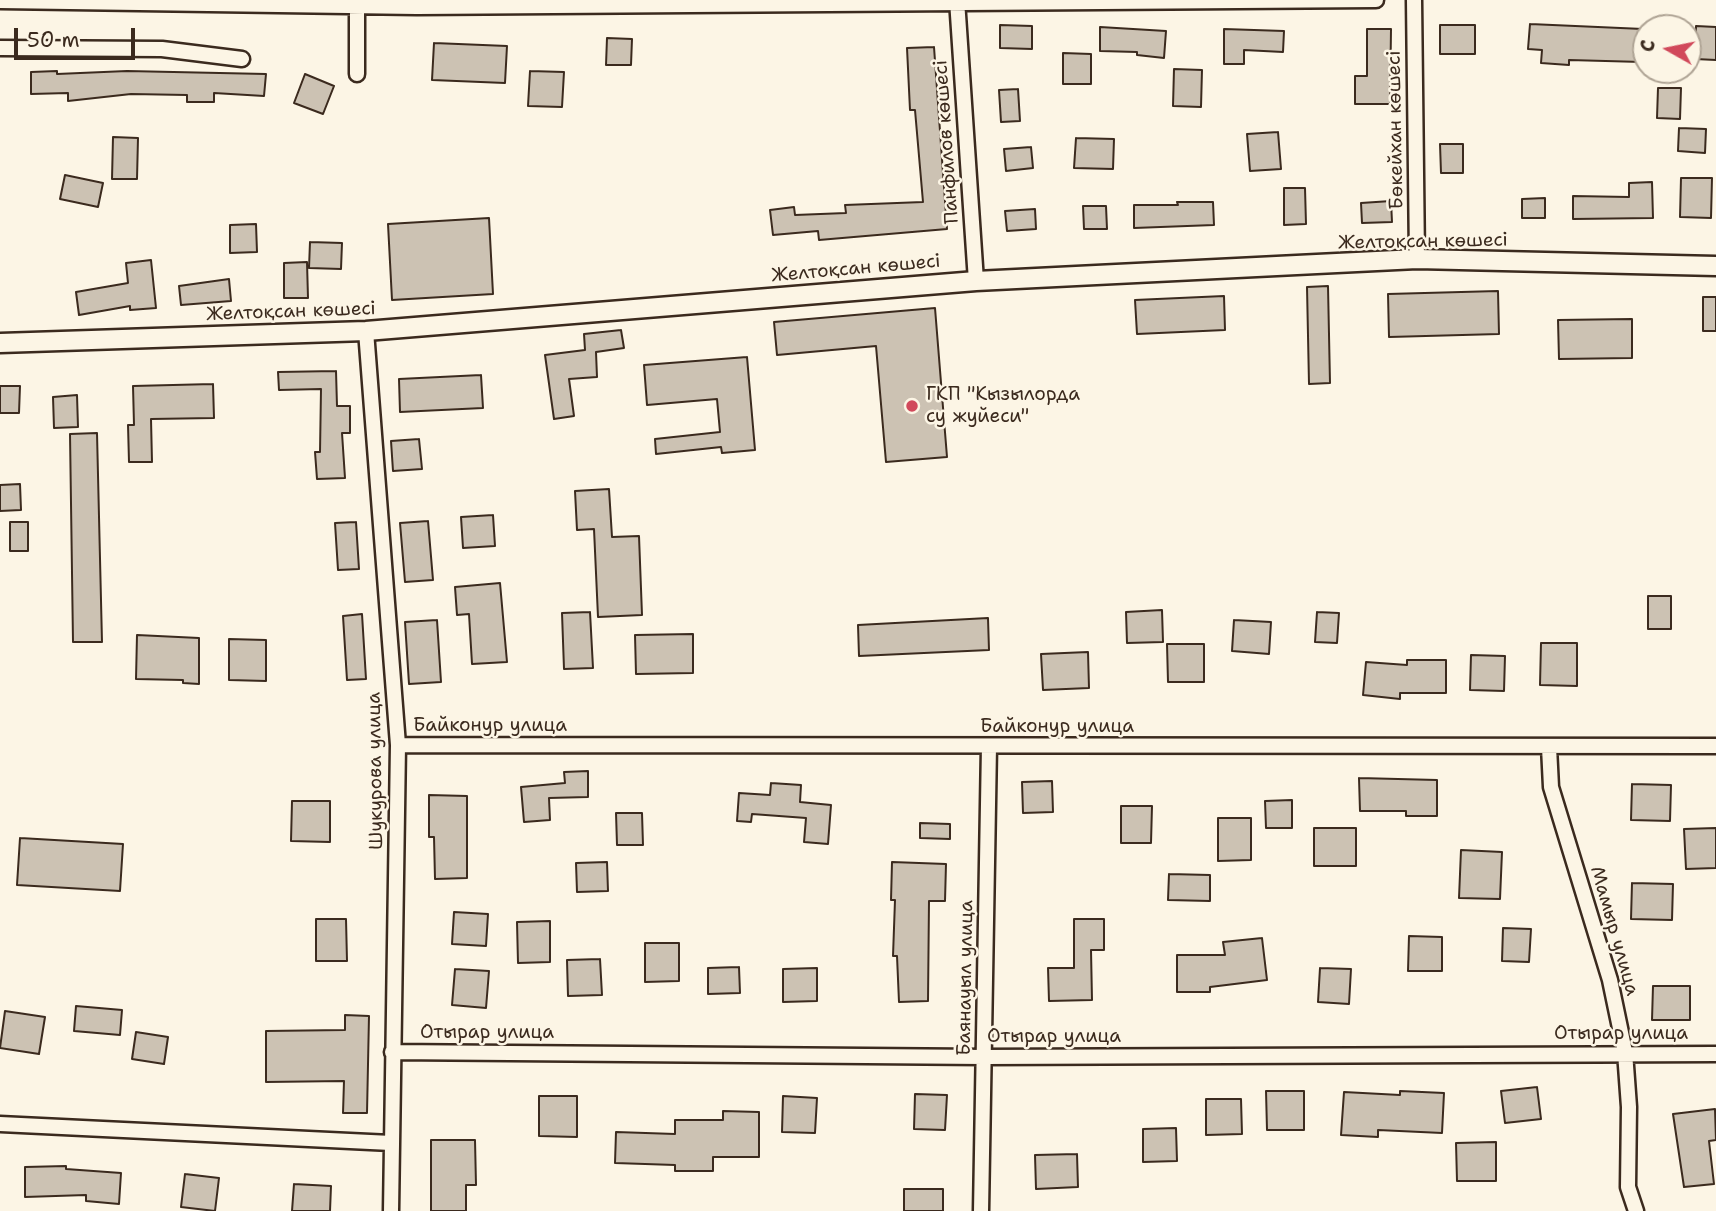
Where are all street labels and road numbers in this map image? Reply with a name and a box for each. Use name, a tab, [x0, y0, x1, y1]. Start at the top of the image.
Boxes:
street label: Бөкейхан көшесі	[1383, 50, 1409, 210]
street label: Панфилов көшесі	[930, 59, 964, 225]
street label: Желтоқсан көшесі	[1338, 229, 1508, 255]
street label: Желтоқсан көшесі	[771, 250, 941, 288]
street label: Желтоқсан көшесі	[206, 298, 376, 326]
street label: Шукурова улица	[363, 692, 389, 850]
street label: Байконур улица	[413, 715, 567, 737]
street label: Байконур улица	[980, 716, 1134, 738]
street label: Мамыр улица	[1585, 864, 1643, 998]
street label: Баянауыл улица	[953, 900, 979, 1056]
street label: Отырар улица	[420, 1022, 554, 1044]
street label: Отырар улица	[1554, 1023, 1688, 1045]
street label: Отырар улица	[987, 1026, 1121, 1048]

